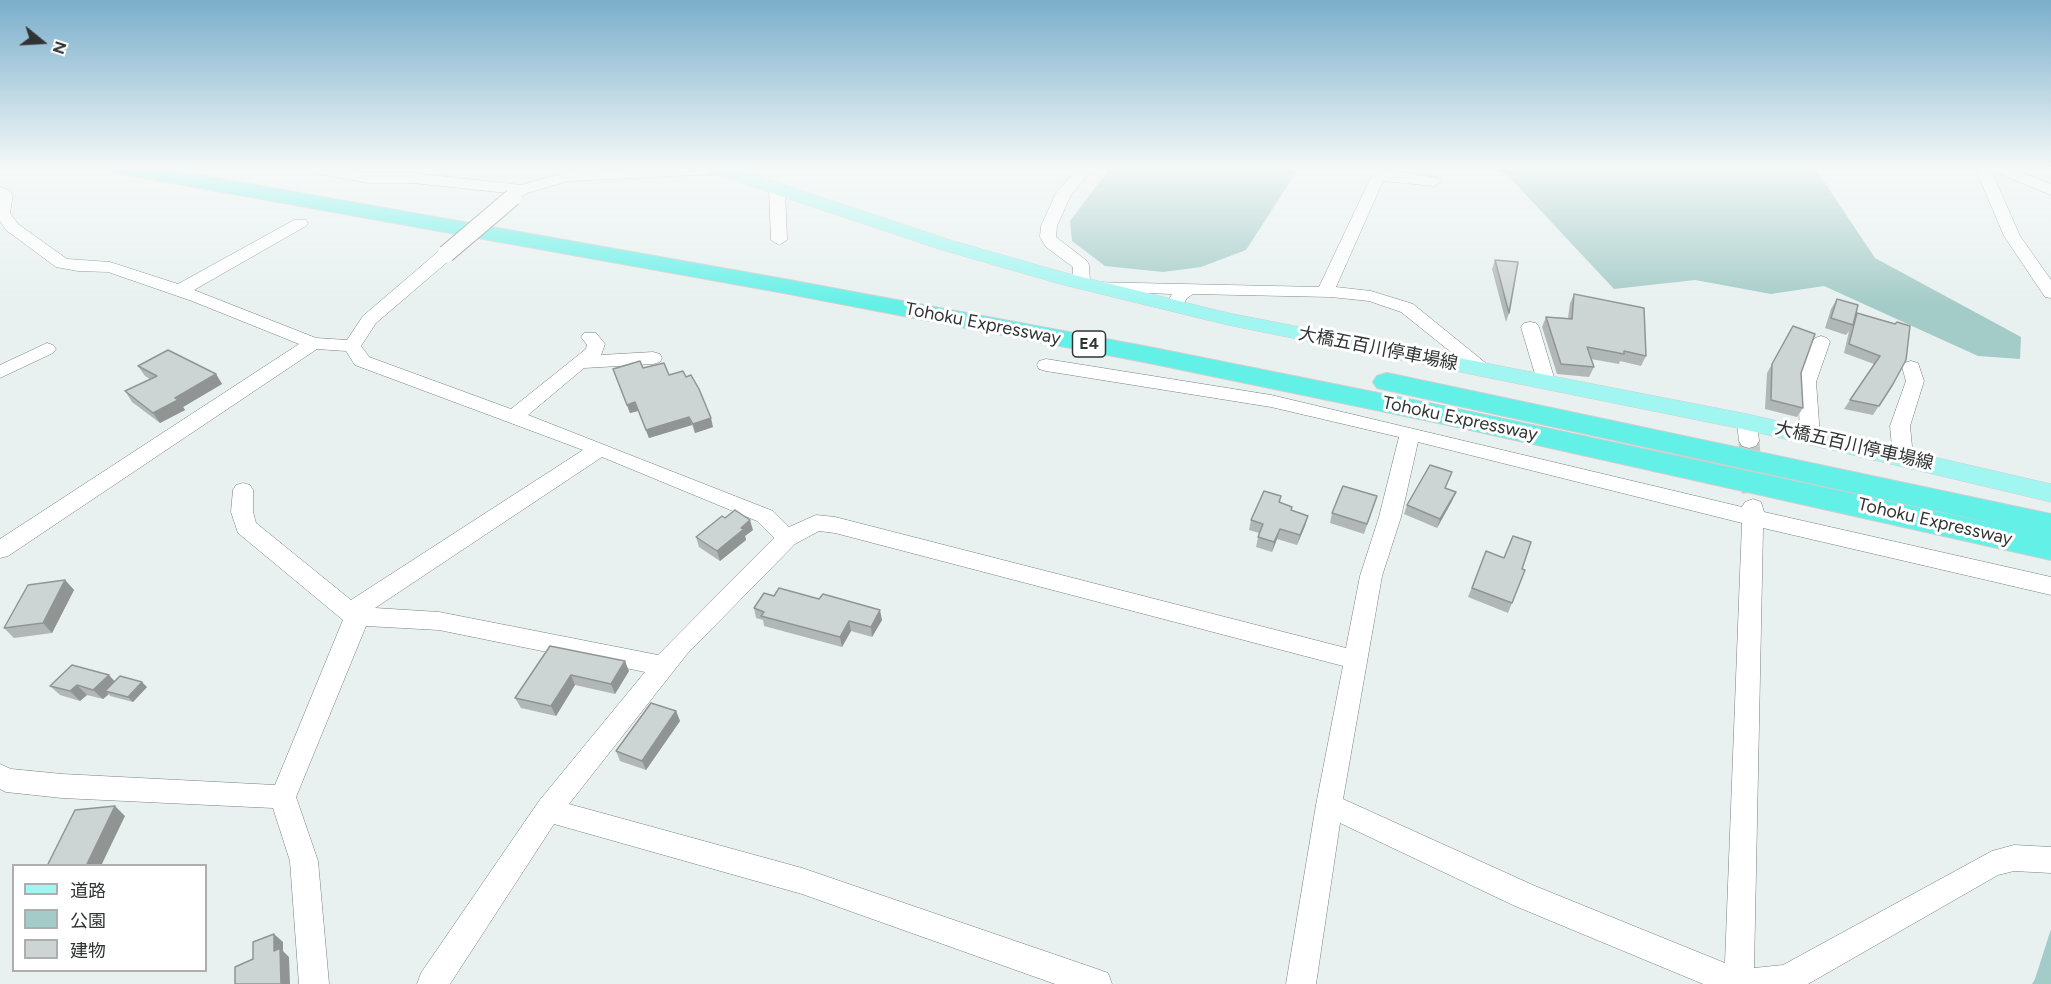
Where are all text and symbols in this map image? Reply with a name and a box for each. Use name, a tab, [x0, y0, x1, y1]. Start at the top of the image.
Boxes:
north arrow	[12, 12, 72, 72]
text: N	[49, 39, 71, 57]
street label: Tohoku Expressway	[903, 298, 1063, 350]
street label: 大橋五百川停車場線	[1296, 323, 1460, 375]
road number: E4	[1072, 331, 1106, 357]
street label: Tohoku Expressway	[1381, 392, 1539, 446]
street label: 大橋五百川停車場線	[1773, 417, 1935, 475]
street label: Tohoku Expressway	[1856, 494, 2014, 550]
legend	[12, 864, 207, 972]
text: 道路	[70, 880, 106, 902]
text: 公園	[70, 910, 106, 932]
text: 建物	[70, 940, 106, 962]

